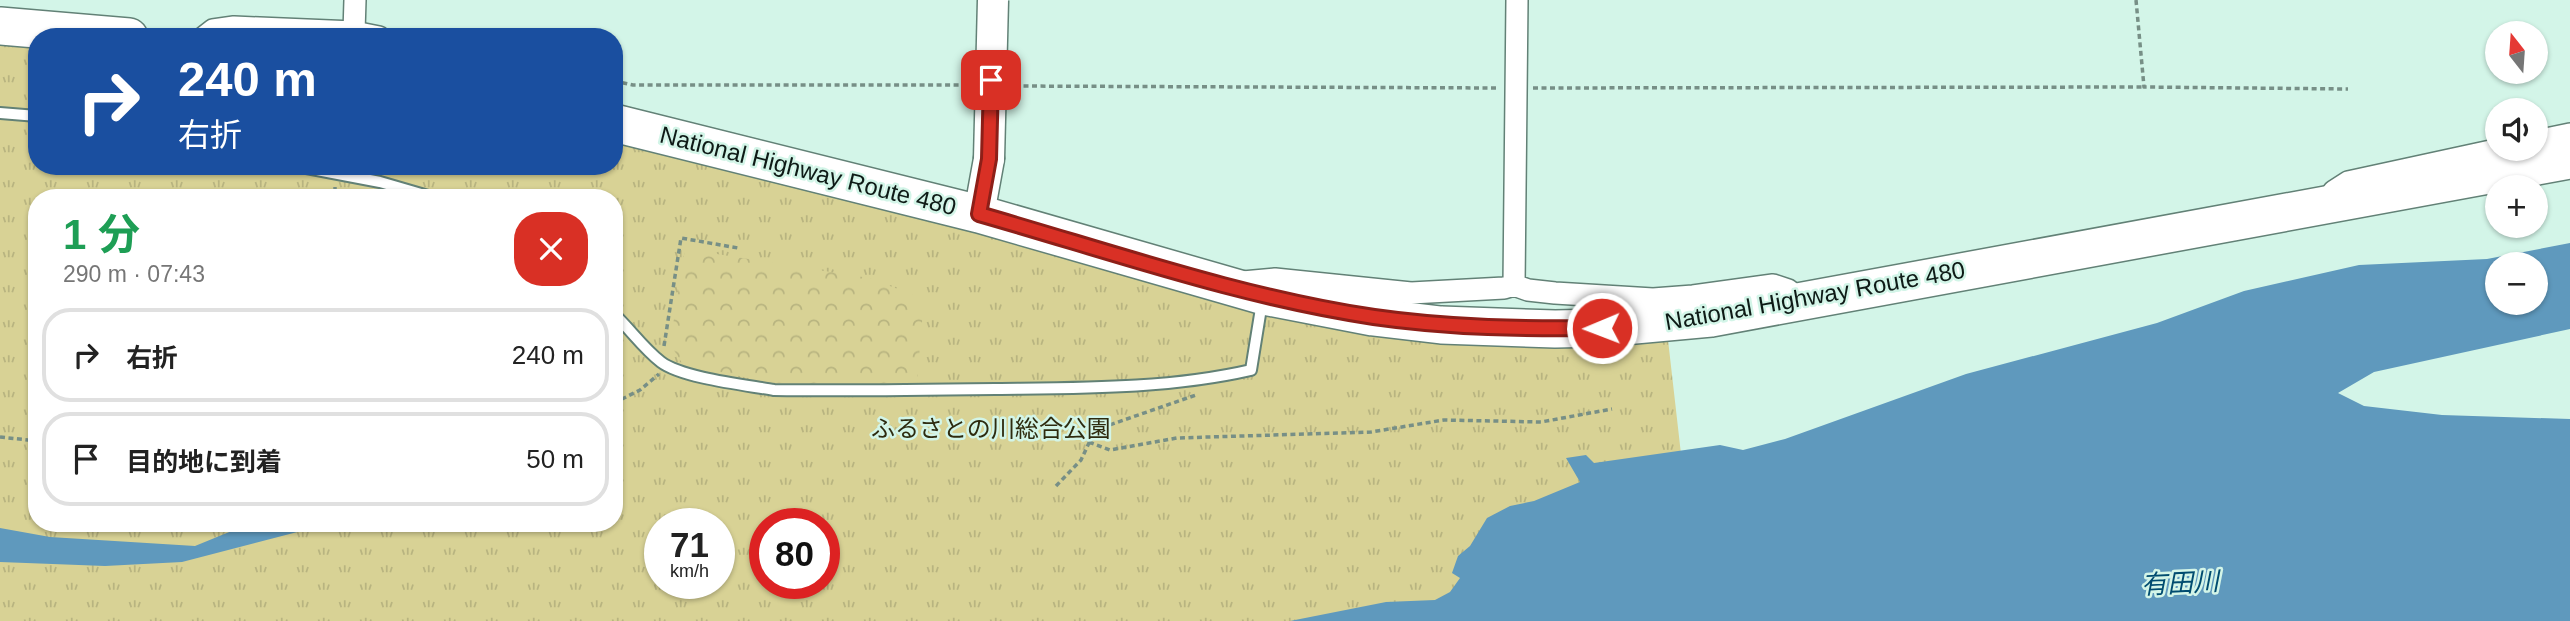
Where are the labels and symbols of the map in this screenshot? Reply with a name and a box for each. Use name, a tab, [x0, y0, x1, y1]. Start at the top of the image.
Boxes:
north arrow	[2485, 21, 2548, 84]
pin	[961, 50, 1021, 110]
street label: National Highway Route 480	[657, 121, 959, 220]
street label: National Highway Route 480	[1663, 256, 1967, 335]
position arrow	[1565, 291, 1639, 365]
park label: ふるさとの川総合公園	[871, 415, 1111, 442]
speed limit sign: 80	[749, 508, 840, 599]
water label: 有田川	[2140, 566, 2223, 600]

